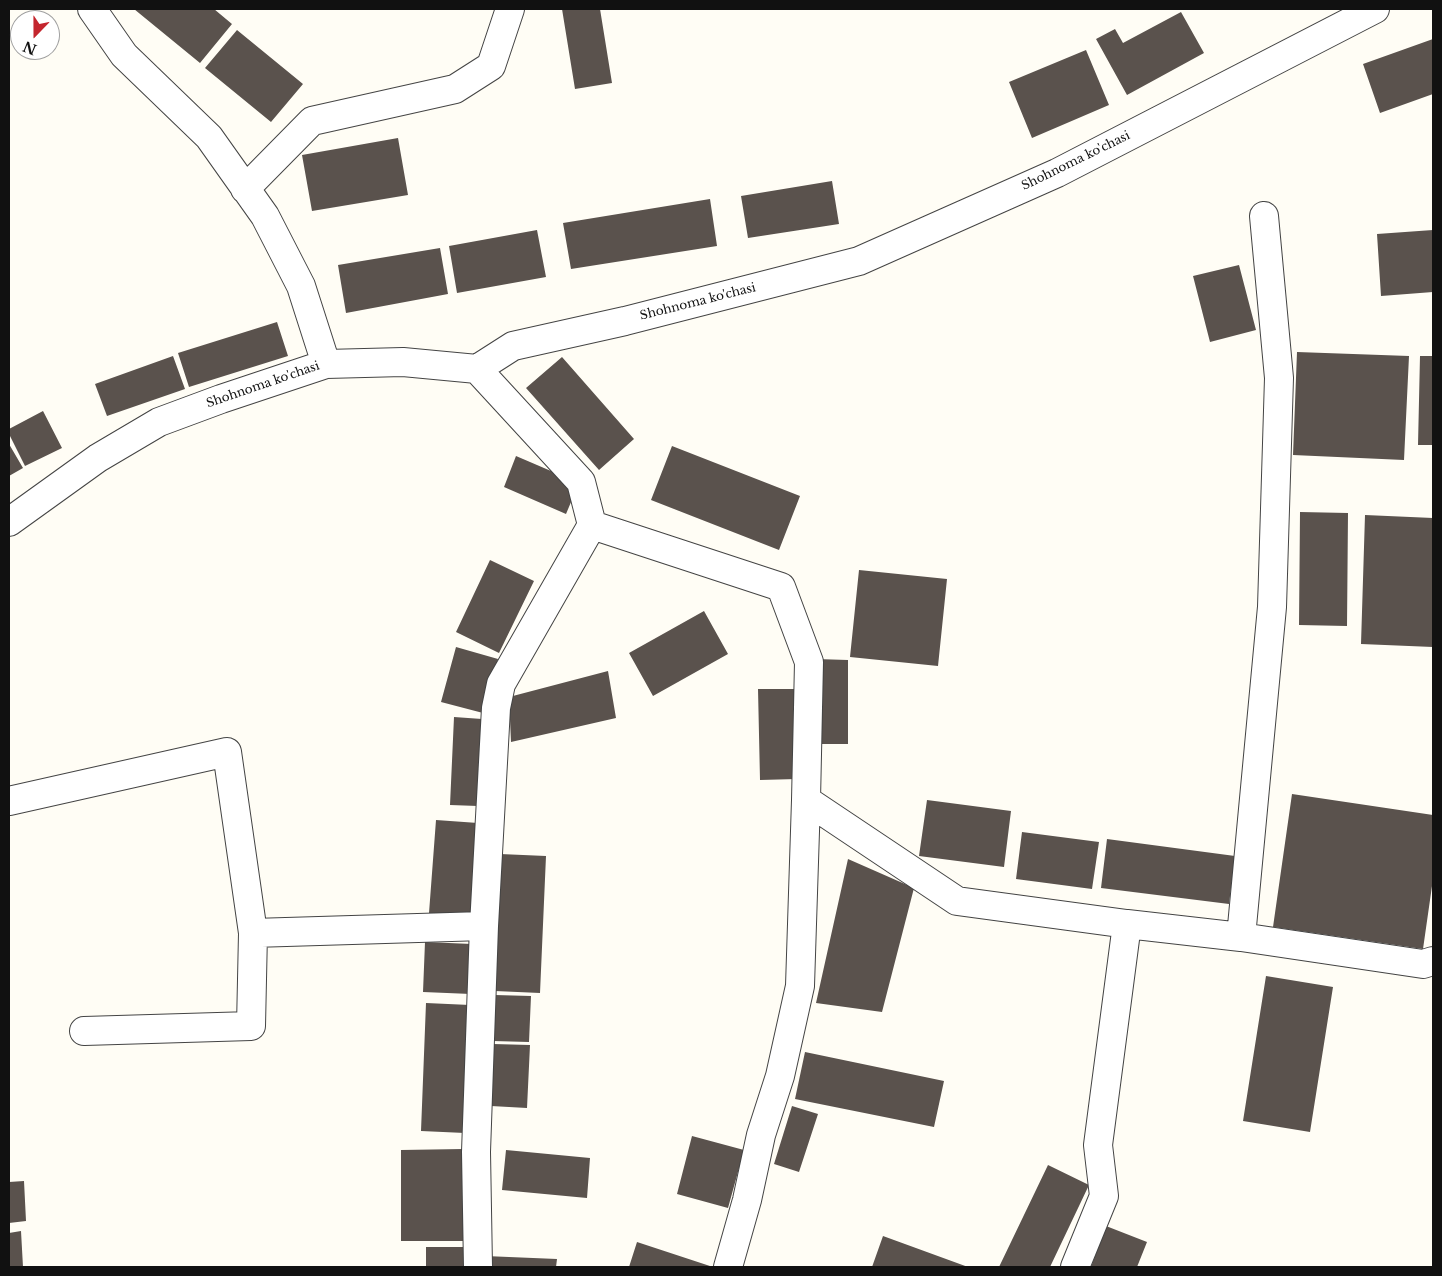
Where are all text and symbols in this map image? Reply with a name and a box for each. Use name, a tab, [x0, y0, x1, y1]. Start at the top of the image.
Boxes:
north arrow	[10, 10, 60, 60]
text: N	[20, 37, 39, 59]
street label: Shohnoma ko'chasi	[1019, 128, 1133, 194]
street label: Shohnoma ko'chasi	[639, 281, 757, 323]
street label: Shohnoma ko'chasi	[204, 359, 322, 411]

